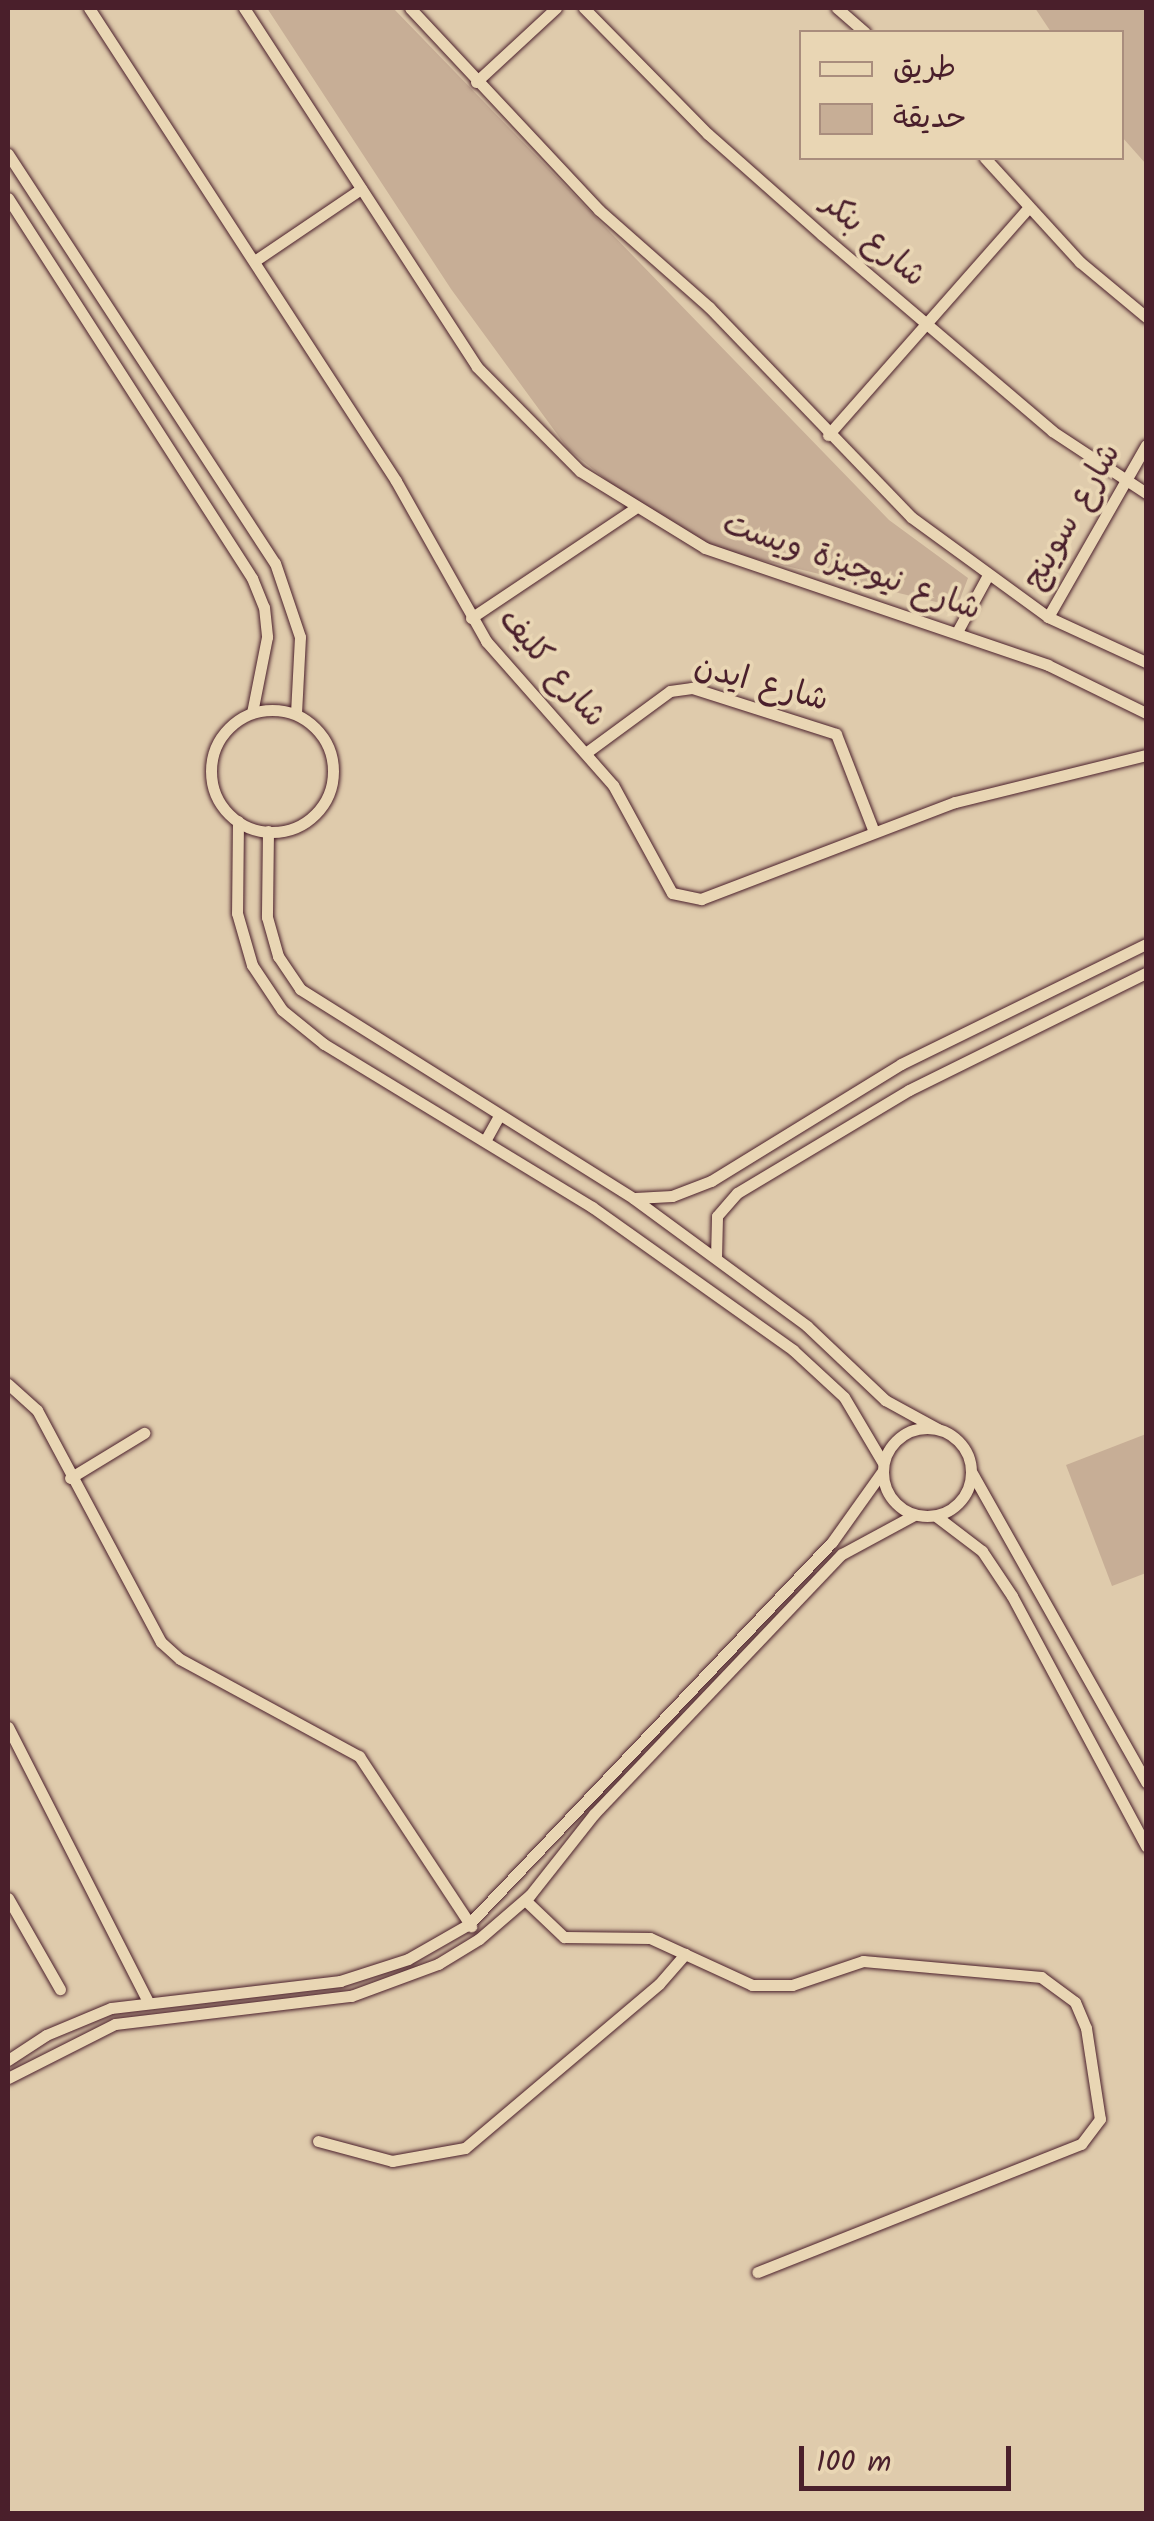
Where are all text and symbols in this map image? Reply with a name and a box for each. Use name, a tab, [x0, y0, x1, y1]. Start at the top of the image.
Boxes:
legend	[799, 30, 1124, 160]
text: طريق	[893, 45, 956, 93]
text: حديقة	[893, 95, 967, 143]
street label: شارع بنكر	[813, 186, 933, 296]
street label: شارع سوينج	[1016, 437, 1130, 597]
street label: شارع نيوجيزة ويست	[717, 506, 985, 630]
street label: شارع كليف	[489, 602, 613, 736]
street label: شارع ايدن	[690, 649, 832, 721]
scale bar	[804, 2426, 1016, 2488]
text: 100 m	[816, 2439, 891, 2487]

